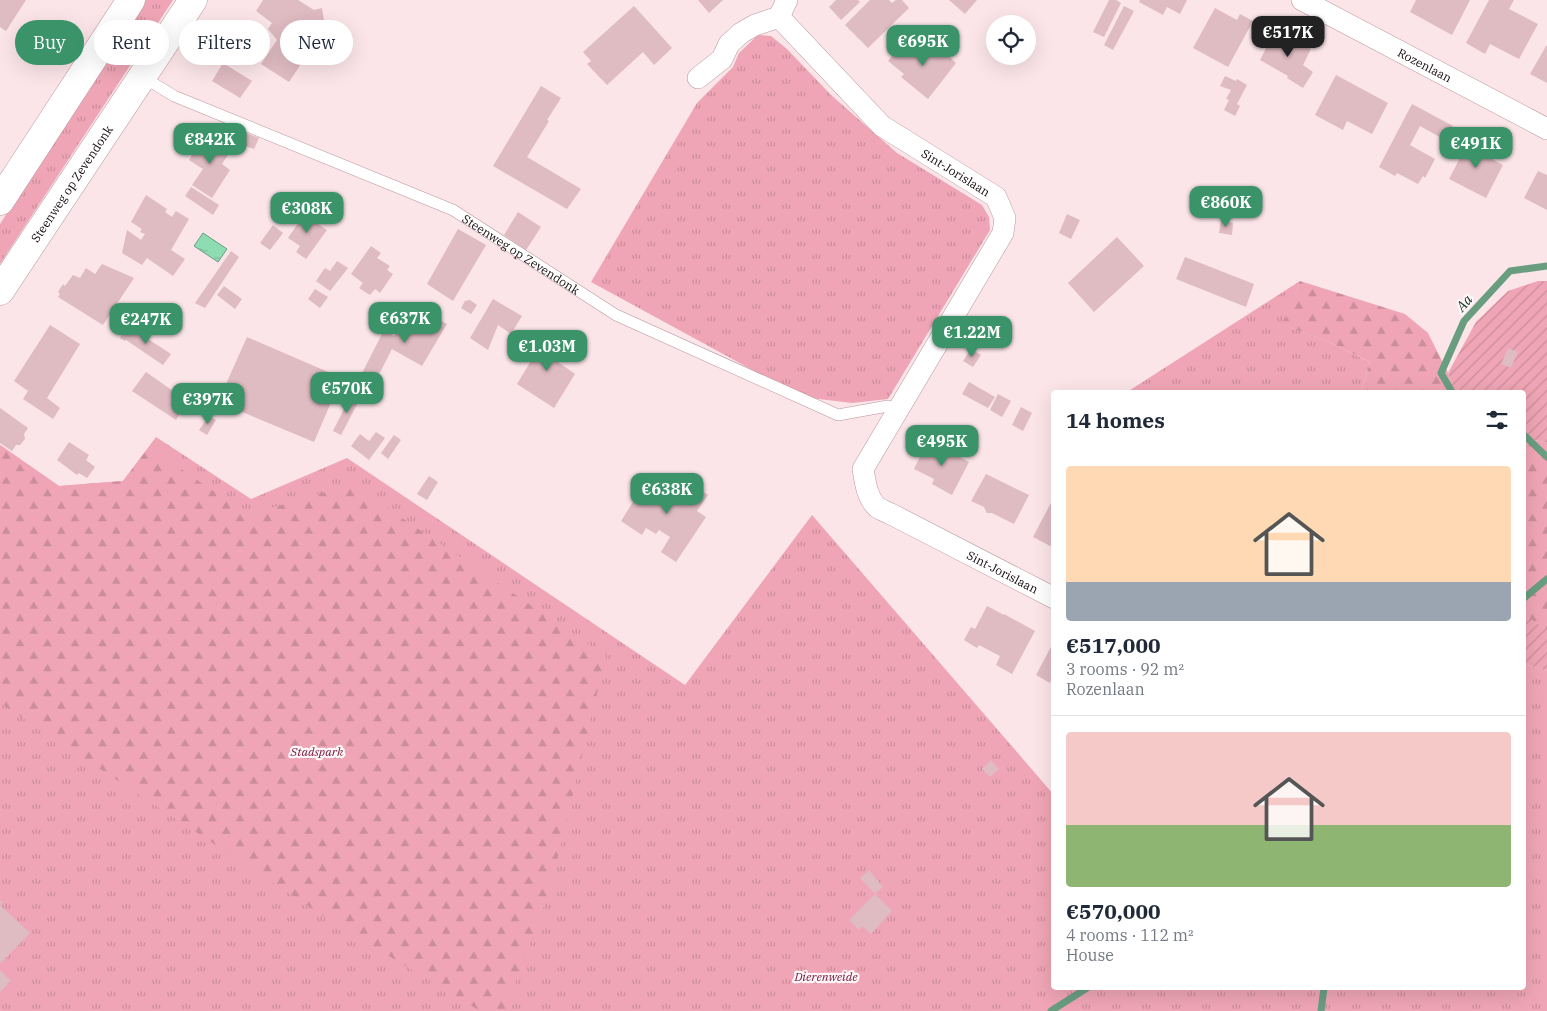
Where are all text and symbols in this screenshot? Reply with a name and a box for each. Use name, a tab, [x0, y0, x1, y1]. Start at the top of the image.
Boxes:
map controls	[986, 15, 1036, 65]
button: locate	[986, 15, 1036, 65]
pin: €517K	[1253, 15, 1323, 58]
chip: Buy	[15, 20, 84, 65]
chip: Rent	[94, 20, 169, 65]
chip: Filters	[179, 20, 270, 65]
chip: New	[280, 20, 353, 65]
text: €517K	[1262, 22, 1314, 42]
pin: €695K	[888, 24, 958, 67]
text: €695K	[897, 31, 949, 51]
street label: Rozenlaan	[1395, 44, 1455, 85]
street label: Steenweg op Zevendonk	[27, 122, 115, 245]
pin: €842K	[175, 122, 245, 165]
pin: €491K	[1441, 126, 1511, 169]
text: €842K	[184, 129, 236, 149]
text: €491K	[1450, 133, 1502, 153]
street label: Sint-Jorislaan	[919, 145, 994, 199]
pin: €860K	[1191, 186, 1261, 228]
pin: €308K	[272, 192, 342, 234]
text: €860K	[1200, 192, 1252, 212]
text: €308K	[281, 198, 333, 218]
street label: Steenweg op Zevendonk	[460, 211, 583, 297]
water label: Aa	[1451, 291, 1476, 316]
pin: €247K	[111, 302, 181, 345]
pin: €637K	[370, 302, 440, 344]
text: €637K	[379, 308, 431, 328]
text: €247K	[120, 309, 172, 329]
pin: €1.22M	[931, 316, 1013, 358]
text: €1.22M	[943, 322, 1001, 342]
pin: €1.03M	[506, 330, 588, 372]
text: €1.03M	[518, 336, 576, 356]
pin: €570K	[312, 372, 382, 414]
text: €570K	[321, 378, 373, 398]
pin: €397K	[173, 382, 243, 425]
text: €397K	[182, 389, 234, 409]
text: 14 homes	[1066, 406, 1165, 434]
icon: filters	[1483, 406, 1511, 434]
pin: €495K	[907, 424, 977, 467]
text: €495K	[916, 431, 968, 451]
pin: €638K	[632, 472, 702, 515]
text: €638K	[641, 479, 693, 499]
icon: home	[1244, 499, 1334, 589]
street label: Sint-Jorislaan	[964, 547, 1041, 596]
text: €517,000	[1066, 631, 1161, 659]
text: 3 rooms · 92 m²	[1066, 659, 1184, 679]
text: Rozenlaan	[1066, 679, 1145, 699]
park label: Stadspark	[290, 744, 344, 759]
icon: home	[1244, 764, 1334, 854]
text: €570,000	[1066, 897, 1161, 925]
text: 4 rooms · 112 m²	[1066, 925, 1194, 945]
text: House	[1066, 945, 1114, 965]
park label: Dierenweide	[793, 969, 858, 984]

